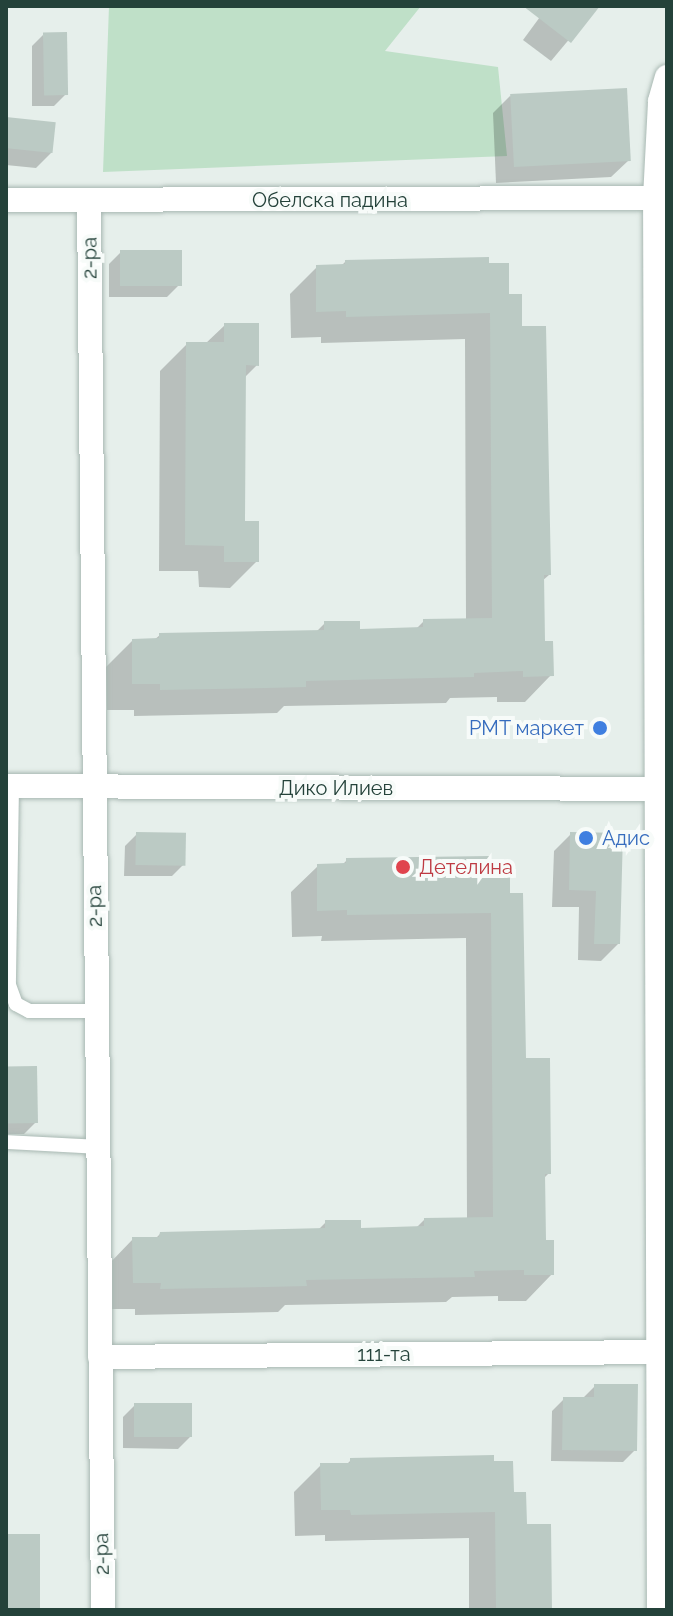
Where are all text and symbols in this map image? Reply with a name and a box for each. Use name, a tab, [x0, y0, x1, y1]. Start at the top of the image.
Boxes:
street label: Обелска падина	[252, 188, 408, 212]
street label: 2-ра	[78, 237, 102, 279]
place label: РМТ маркет	[468, 716, 584, 740]
marker: РМТ маркет	[591, 719, 609, 737]
street label: Дико Илиев	[279, 776, 393, 800]
place label: Адис	[602, 826, 650, 850]
marker: Адис	[577, 829, 595, 847]
place label: Детелина	[419, 855, 513, 879]
marker: Детелина	[394, 858, 412, 876]
street label: 2-ра	[83, 885, 107, 927]
street label: 111-та	[357, 1342, 411, 1366]
street label: 2-ра	[90, 1533, 114, 1575]

